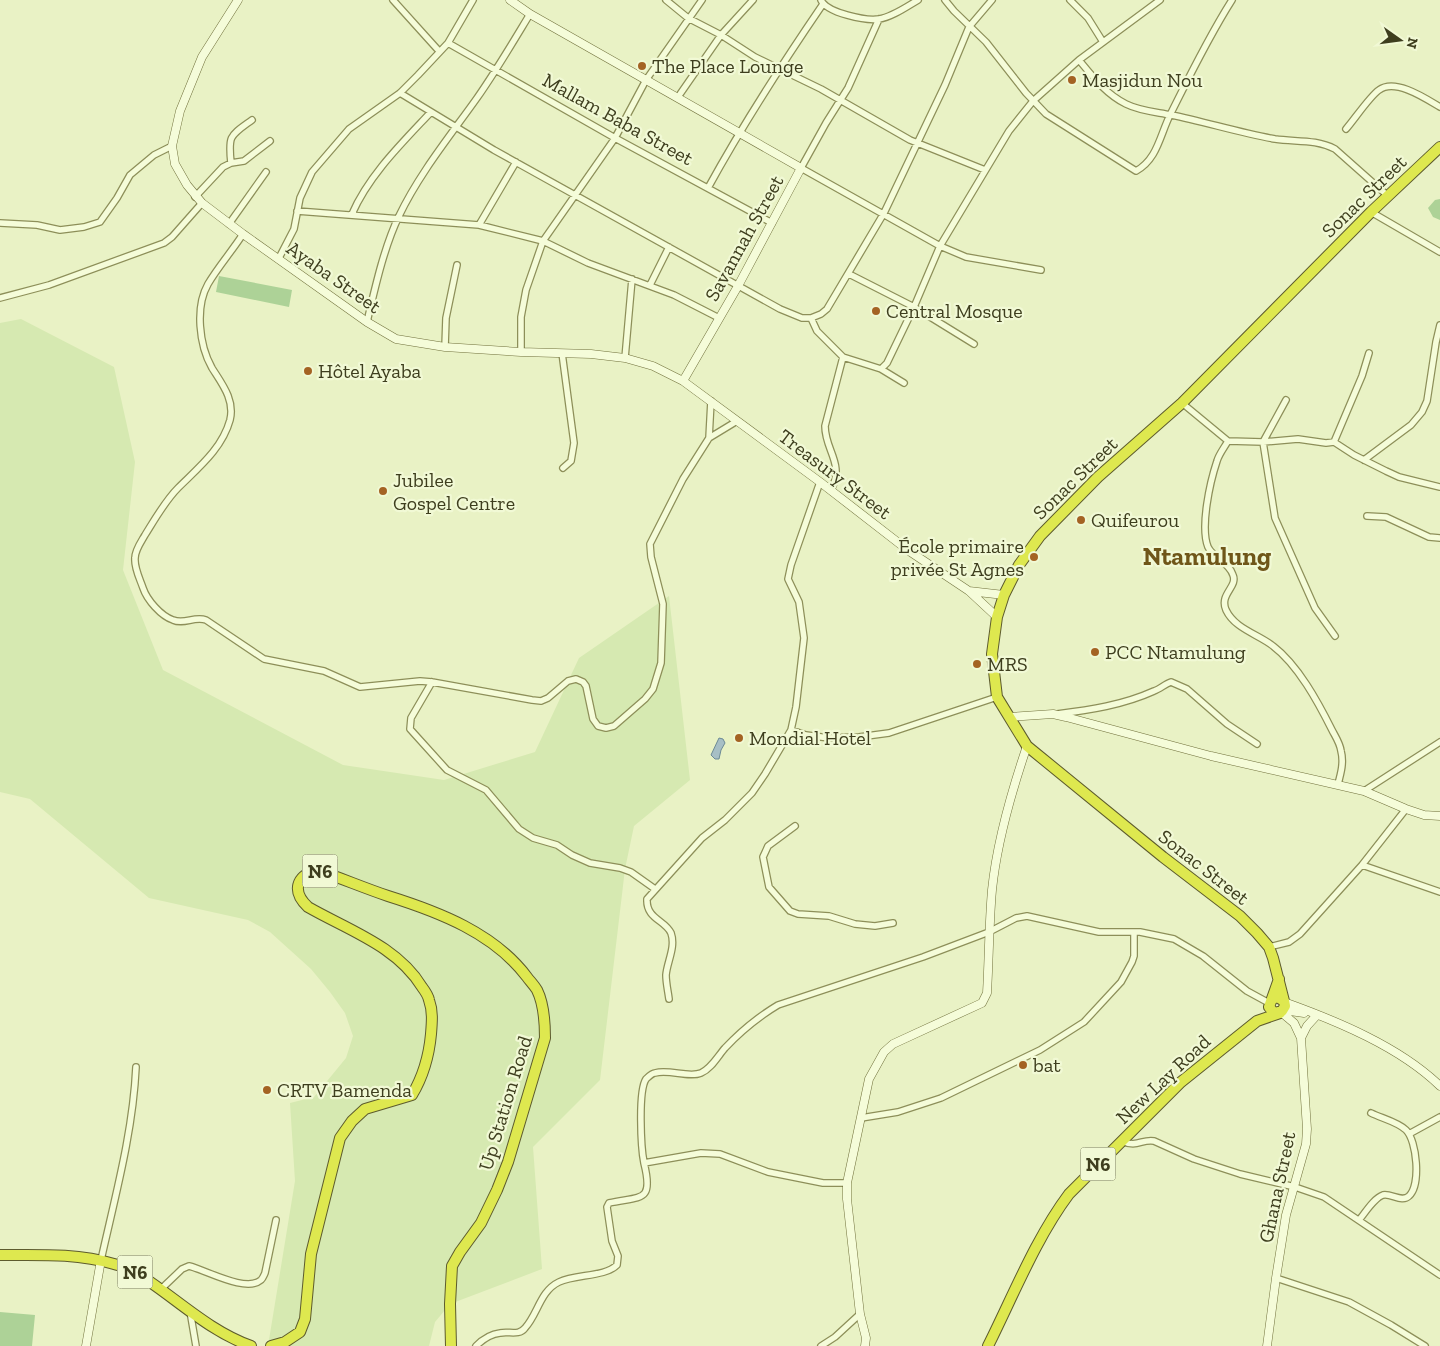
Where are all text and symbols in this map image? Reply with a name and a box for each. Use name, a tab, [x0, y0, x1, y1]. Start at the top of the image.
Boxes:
north arrow	[1375, 15, 1425, 65]
text: N	[1403, 36, 1422, 51]
place label: The Place Lounge	[652, 54, 803, 78]
marker: The Place Lounge	[636, 60, 648, 72]
street label: Mallam Baba Street	[538, 68, 698, 171]
place label: Masjidun Nou	[1082, 68, 1203, 92]
marker: Masjidun Nou	[1066, 74, 1078, 86]
street label: Sonac Street	[1317, 149, 1412, 242]
street label: Savannah Street	[699, 170, 789, 305]
street label: Ayaba Street	[282, 236, 386, 319]
place label: Central Mosque	[886, 299, 1023, 323]
marker: Central Mosque	[870, 305, 882, 317]
place label: Hôtel Ayaba	[318, 359, 422, 383]
marker: Hôtel Ayaba	[302, 365, 314, 377]
street label: Treasury Street	[774, 424, 897, 525]
street label: Sonac Street	[1028, 431, 1123, 524]
place label: Jubilee Gospel Centre	[393, 468, 515, 515]
marker: Jubilee Gospel Centre	[377, 485, 389, 497]
place label: Quifeurou	[1091, 508, 1179, 532]
marker: Quifeurou	[1075, 514, 1087, 526]
place label: École primaire privée St Agnes	[891, 534, 1024, 581]
district label: Ntamulung	[1143, 541, 1271, 571]
marker: École primaire privée St Agnes	[1028, 551, 1040, 563]
place label: PCC Ntamulung	[1105, 640, 1246, 664]
marker: PCC Ntamulung	[1089, 646, 1101, 658]
place label: MRS	[987, 652, 1028, 676]
marker: MRS	[971, 658, 983, 670]
place label: Mondial Hotel	[749, 726, 871, 750]
marker: Mondial Hotel	[733, 732, 745, 744]
street label: Sonac Street	[1154, 824, 1255, 910]
road number: N6	[302, 854, 338, 888]
street label: New Lay Road	[1111, 1029, 1215, 1129]
street label: Up Station Road	[473, 1033, 537, 1173]
place label: bat	[1032, 1053, 1061, 1077]
marker: bat	[1017, 1059, 1029, 1071]
place label: CRTV Bamenda	[277, 1078, 412, 1102]
marker: CRTV Bamenda	[261, 1084, 273, 1096]
street label: Ghana Street	[1254, 1129, 1301, 1245]
road number: N6	[1080, 1148, 1116, 1180]
road number: N6	[118, 1256, 152, 1288]

